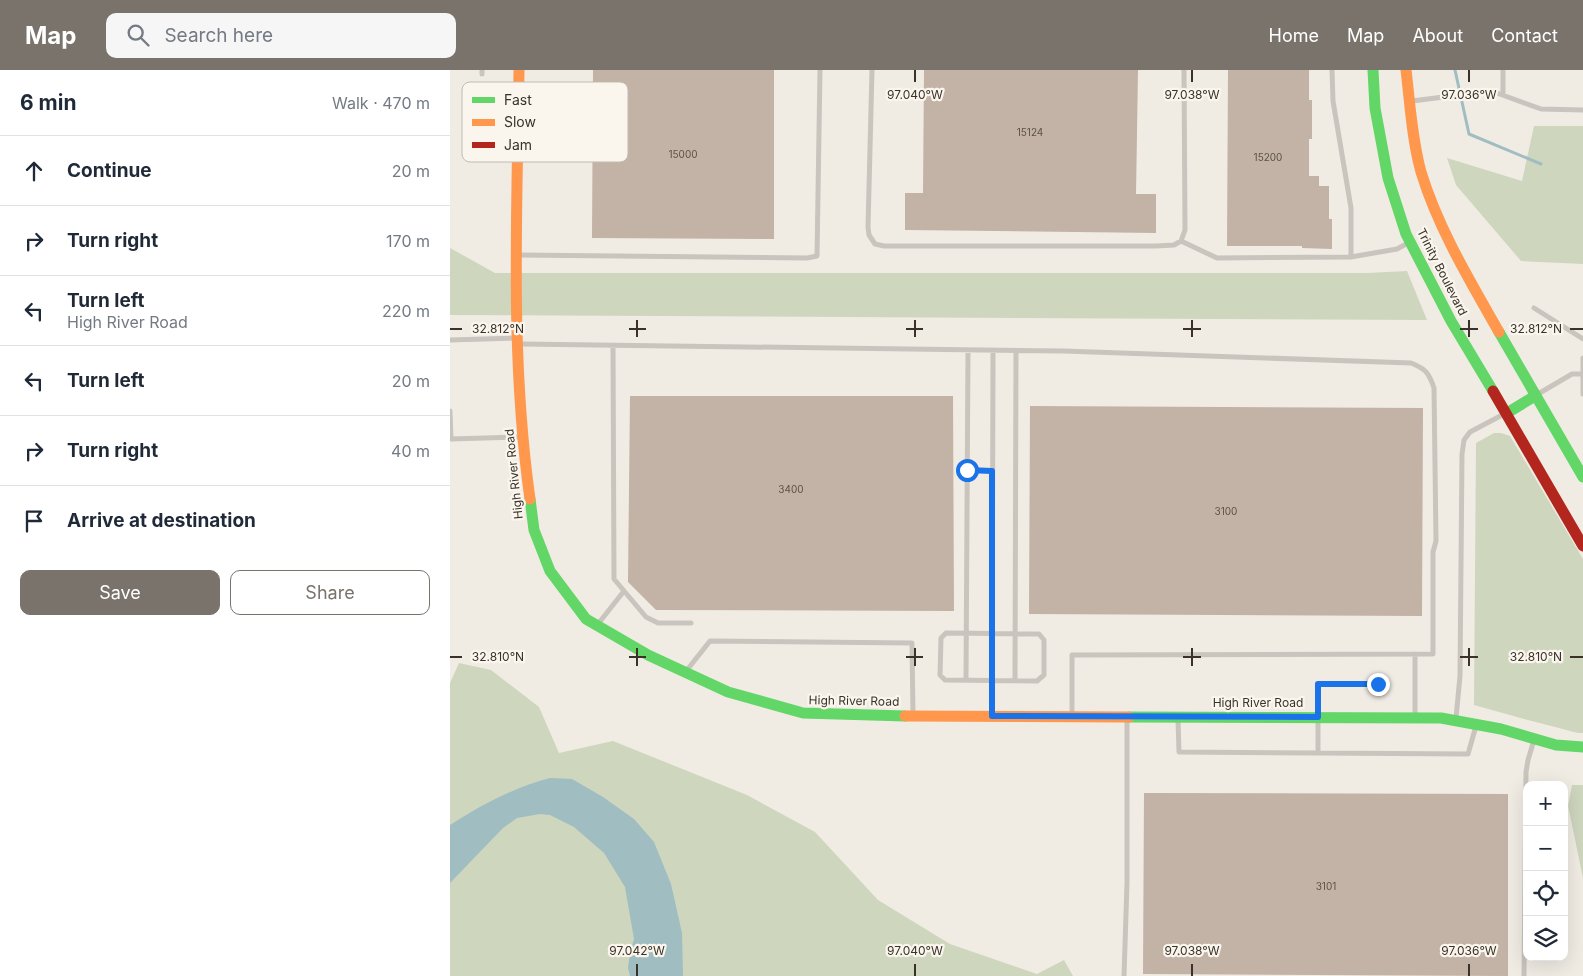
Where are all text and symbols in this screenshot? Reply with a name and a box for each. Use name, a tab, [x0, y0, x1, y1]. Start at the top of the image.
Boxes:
search box	[106, 13, 456, 58]
text: Map	[25, 21, 76, 50]
icon: search	[124, 21, 152, 49]
text: Search here	[164, 24, 273, 47]
text: Home	[1269, 25, 1319, 46]
text: Map	[1347, 25, 1384, 46]
text: About	[1412, 25, 1463, 46]
text: Contact	[1491, 25, 1558, 46]
legend	[462, 82, 628, 162]
text: 97.040°W	[887, 87, 943, 102]
text: 97.038°W	[1164, 87, 1220, 102]
text: 97.036°W	[1441, 87, 1497, 102]
text: 6 min	[20, 90, 77, 115]
text: Fast	[504, 91, 532, 108]
text: Walk · 470 m	[332, 93, 430, 113]
text: Slow	[504, 113, 536, 130]
house number: 15124	[1017, 126, 1043, 138]
text: Jam	[504, 136, 532, 153]
house number: 15000	[668, 148, 698, 160]
house number: 15200	[1254, 151, 1282, 163]
icon: ahead	[20, 157, 48, 185]
text: Continue	[67, 159, 152, 182]
text: 20 m	[392, 161, 430, 181]
street label: Trinity Boulevard	[1414, 226, 1471, 318]
icon: right	[20, 227, 48, 255]
text: Turn right	[67, 229, 158, 252]
text: 170 m	[386, 231, 430, 251]
text: Turn left	[67, 289, 145, 312]
icon: left	[20, 297, 48, 325]
text: 220 m	[382, 301, 430, 321]
text: High River Road	[67, 312, 188, 332]
text: 32.812°N	[472, 321, 524, 336]
text: 32.812°N	[1510, 321, 1562, 336]
icon: left	[20, 367, 48, 395]
text: Turn left	[67, 369, 145, 392]
text: 20 m	[392, 371, 430, 391]
street label: High River Road	[501, 428, 526, 520]
icon: right	[20, 437, 48, 465]
text: Turn right	[67, 439, 158, 462]
text: 40 m	[391, 441, 430, 461]
route start	[956, 459, 979, 482]
house number: 3400	[778, 483, 804, 495]
house number: 3100	[1215, 505, 1237, 517]
icon: arrive	[20, 507, 48, 535]
text: Arrive at destination	[67, 509, 256, 532]
button: Save	[20, 570, 220, 615]
button: Share	[230, 570, 430, 615]
text: 32.810°N	[472, 649, 524, 664]
text: 32.810°N	[1510, 649, 1562, 664]
route end	[1367, 673, 1390, 696]
street label: High River Road	[809, 692, 899, 709]
street label: High River Road	[1213, 695, 1303, 710]
map controls	[1523, 781, 1568, 961]
button: +	[1523, 781, 1568, 826]
button: −	[1523, 826, 1568, 871]
button: locate	[1523, 871, 1568, 916]
house number: 3101	[1316, 880, 1336, 892]
button: layers	[1523, 916, 1568, 961]
text: 97.042°W	[609, 943, 665, 958]
text: 97.040°W	[887, 943, 943, 958]
text: 97.038°W	[1164, 943, 1220, 958]
text: 97.036°W	[1441, 943, 1497, 958]

